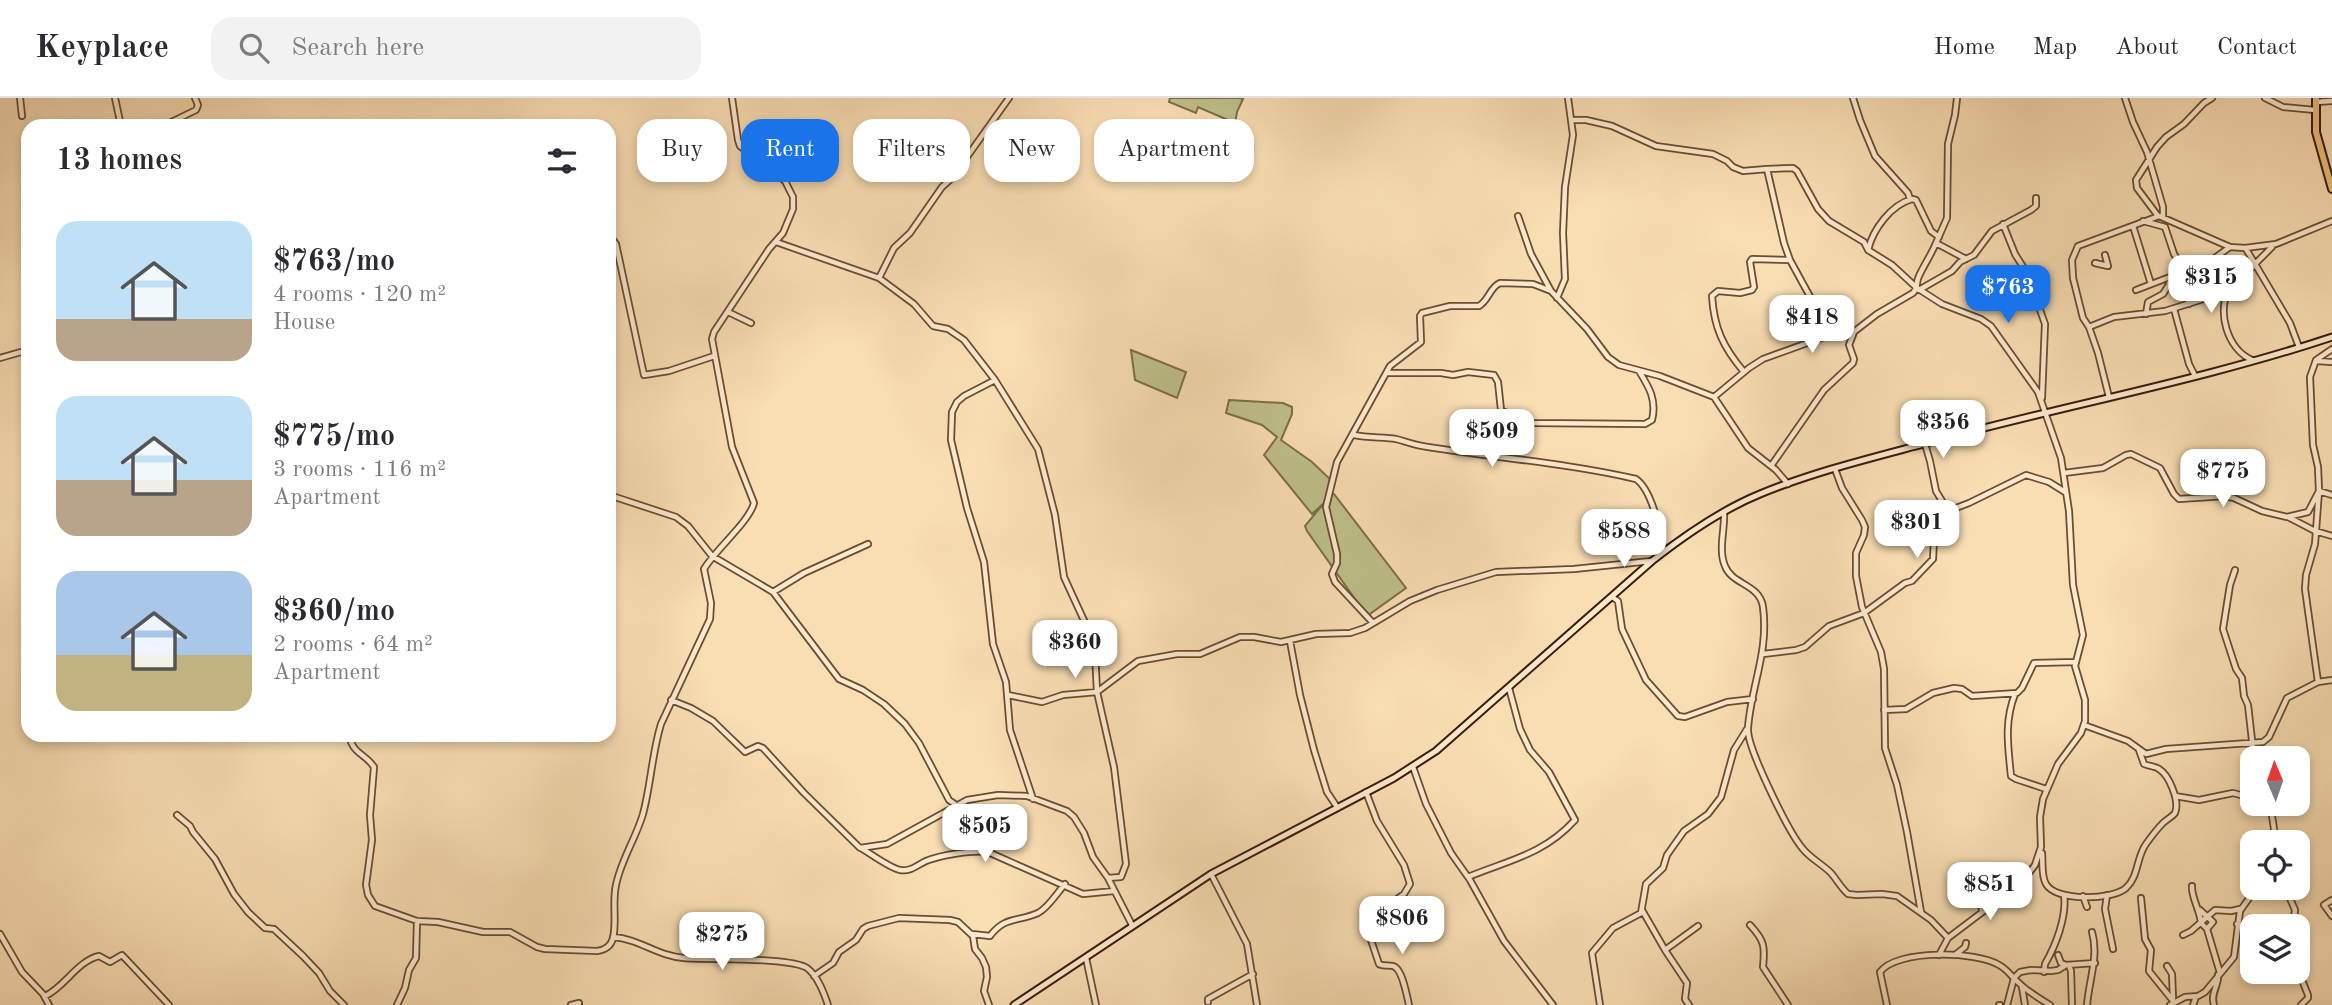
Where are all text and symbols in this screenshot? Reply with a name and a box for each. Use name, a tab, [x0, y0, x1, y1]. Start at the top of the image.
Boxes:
search box	[211, 17, 701, 80]
icon: search	[235, 29, 273, 67]
text: Keyplace	[35, 32, 169, 65]
text: Search here	[291, 35, 424, 61]
text: Home	[1934, 36, 1995, 60]
text: Map	[2033, 36, 2077, 60]
text: About	[2115, 36, 2179, 60]
text: Contact	[2217, 36, 2297, 60]
chip: Buy	[637, 119, 727, 182]
chip: Rent	[741, 119, 839, 182]
chip: Filters	[853, 119, 970, 182]
chip: New	[984, 119, 1080, 182]
chip: Apartment	[1094, 119, 1254, 182]
icon: filters	[543, 142, 581, 180]
text: 13 homes	[56, 146, 182, 176]
text: $763/mo	[273, 247, 395, 277]
icon: home	[112, 249, 196, 333]
pin: $315	[2170, 256, 2252, 315]
pin: $763	[1967, 266, 2049, 325]
text: $315	[2184, 266, 2238, 289]
text: $763	[1981, 276, 2035, 299]
text: 4 rooms · 120 m²	[273, 283, 446, 306]
pin: $418	[1771, 296, 1853, 355]
text: $418	[1785, 306, 1839, 329]
text: House	[273, 311, 335, 334]
pin: $356	[1902, 400, 1984, 460]
pin: $509	[1451, 410, 1533, 469]
text: $356	[1916, 411, 1970, 434]
text: $509	[1465, 420, 1519, 443]
text: $775/mo	[273, 422, 395, 452]
icon: home	[112, 424, 196, 508]
pin: $775	[2182, 450, 2264, 509]
text: 3 rooms · 116 m²	[273, 458, 446, 481]
text: $775	[2196, 460, 2250, 483]
text: Apartment	[273, 486, 381, 509]
pin: $301	[1876, 500, 1958, 560]
pin: $588	[1583, 510, 1665, 569]
text: $301	[1890, 511, 1944, 534]
text: $588	[1597, 520, 1651, 543]
text: $360/mo	[273, 597, 395, 627]
icon: home	[112, 599, 196, 683]
pin: $360	[1034, 620, 1116, 680]
text: $360	[1048, 631, 1102, 654]
text: 2 rooms · 64 m²	[273, 633, 433, 656]
text: Apartment	[273, 661, 381, 684]
north arrow	[2240, 746, 2310, 816]
map controls	[2240, 746, 2310, 984]
pin: $505	[944, 804, 1026, 864]
text: $505	[958, 815, 1012, 838]
button: locate	[2240, 830, 2310, 900]
pin: $851	[1949, 862, 2031, 922]
text: $851	[1963, 873, 2017, 896]
pin: $806	[1361, 896, 1443, 956]
text: $806	[1375, 907, 1429, 930]
pin: $275	[681, 912, 763, 972]
button: layers	[2240, 914, 2310, 984]
text: $275	[695, 923, 749, 946]

